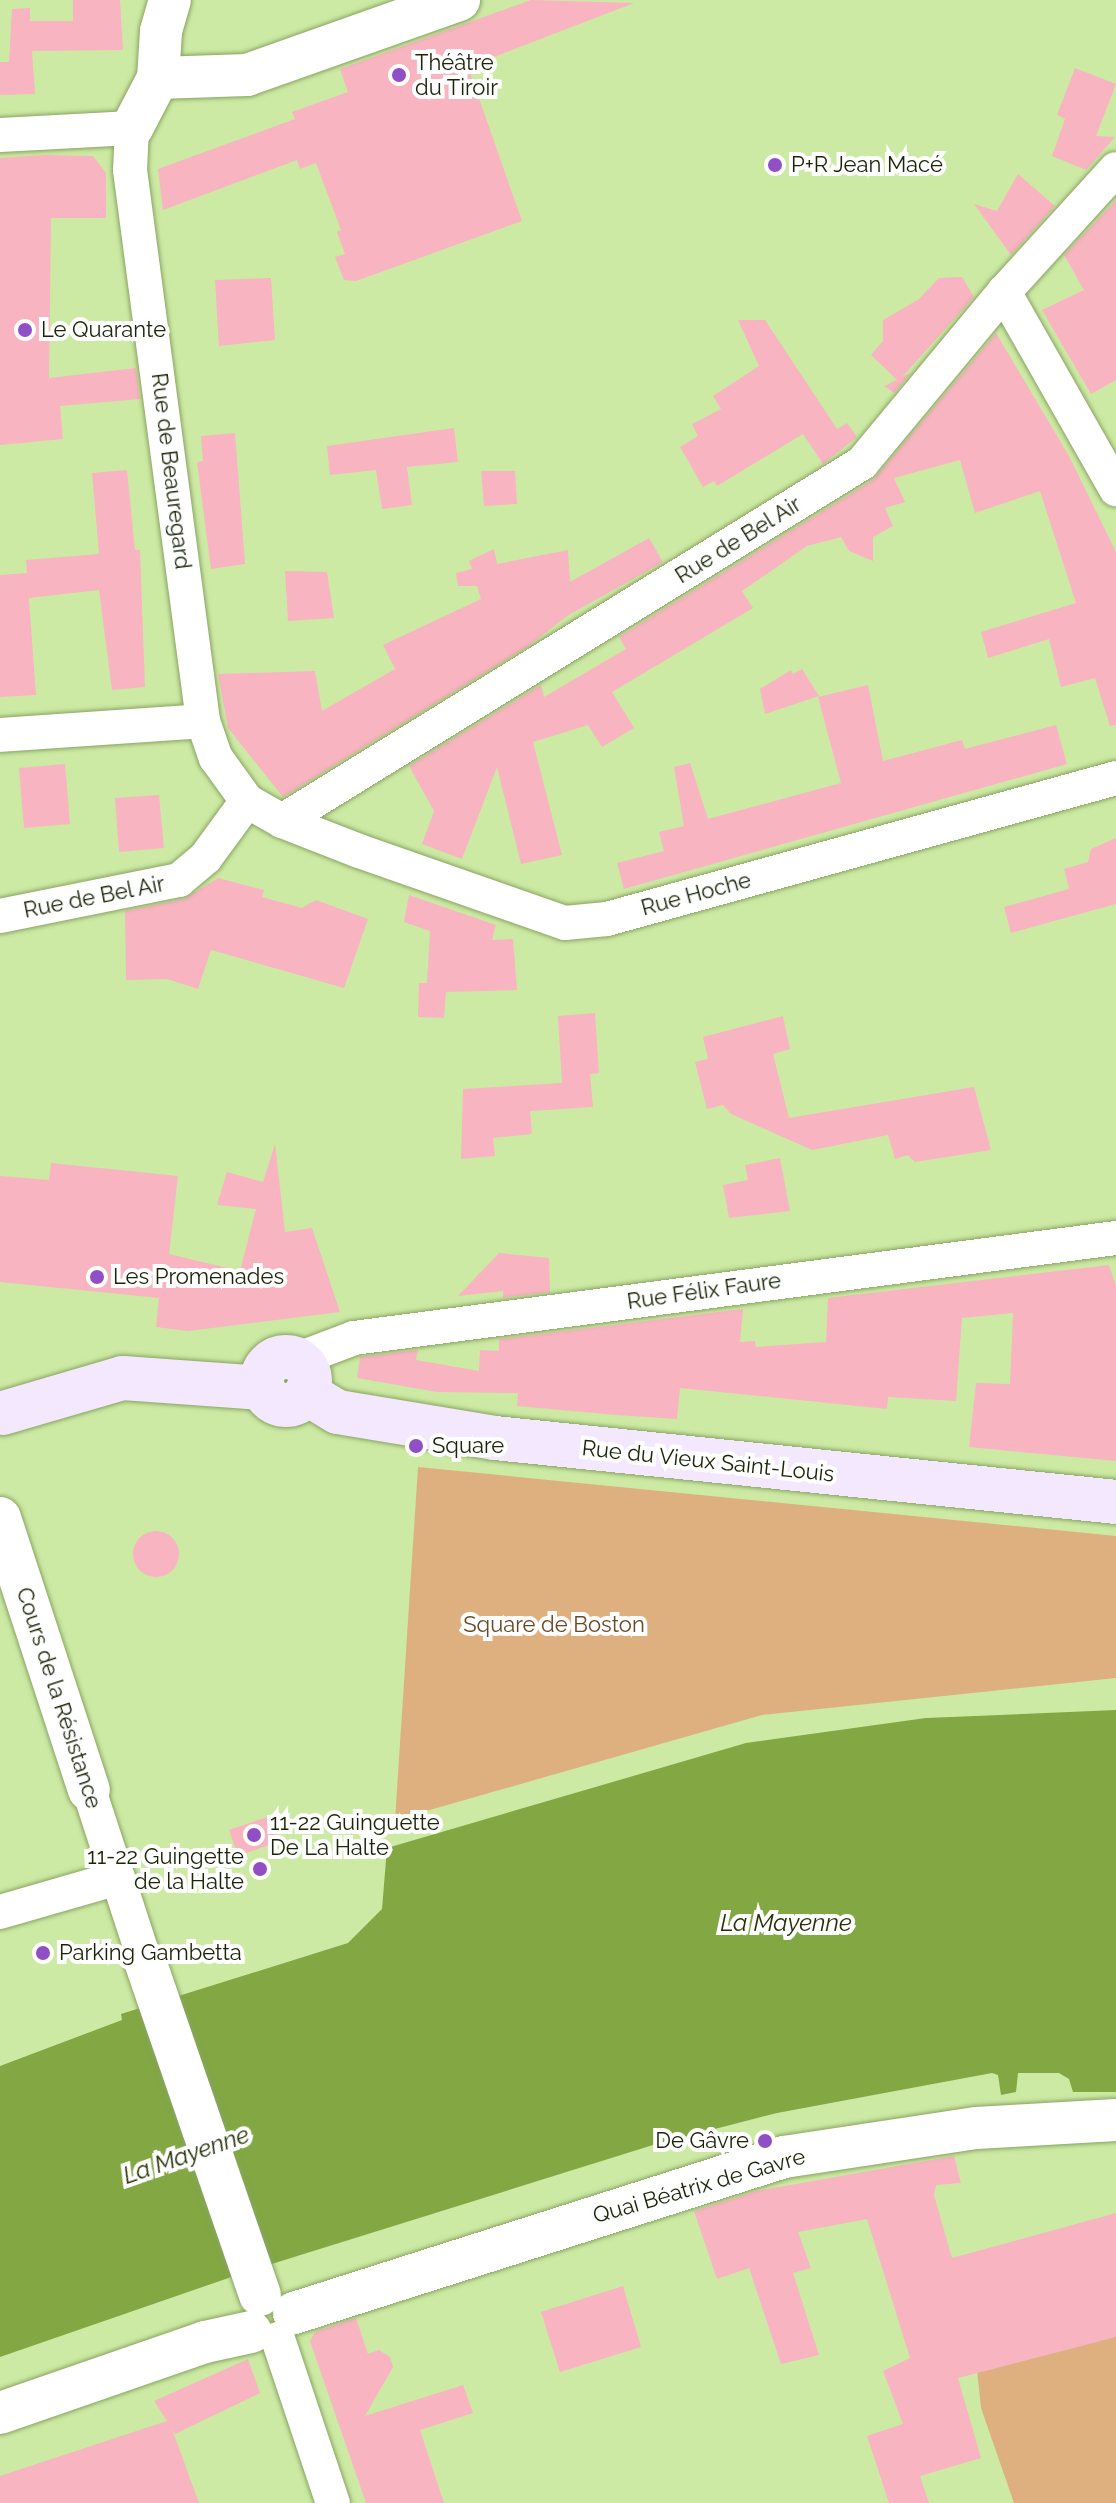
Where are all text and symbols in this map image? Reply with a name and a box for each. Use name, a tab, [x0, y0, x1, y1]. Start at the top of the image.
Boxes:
place label: Théâtre du Tiroir	[415, 49, 499, 100]
marker: Théâtre du Tiroir	[390, 66, 408, 84]
place label: P+R Jean Macé	[791, 152, 944, 178]
marker: P+R Jean Macé	[766, 156, 784, 174]
place label: Le Quarante	[41, 317, 166, 343]
marker: Le Quarante	[16, 321, 34, 339]
street label: Rue de Beauregard	[146, 371, 196, 571]
street label: Rue de Bel Air	[670, 491, 806, 589]
street label: Rue Hoche	[638, 867, 754, 921]
street label: Rue de Bel Air	[21, 870, 167, 924]
place label: Les Promenades	[113, 1264, 284, 1290]
street label: Rue Félix Faure	[625, 1267, 783, 1315]
marker: Les Promenades	[88, 1268, 106, 1286]
place label: Square	[432, 1433, 504, 1459]
street label: Rue du Vieux Saint-Louis	[580, 1435, 836, 1487]
marker: Square	[407, 1437, 425, 1455]
street label: Cours de la Résistance	[11, 1584, 107, 1812]
park label: Square de Boston	[463, 1612, 645, 1638]
place label: 11-22 Guinguette De La Halte	[270, 1809, 440, 1860]
marker: 11-22 Guinguette De La Halte	[245, 1826, 263, 1844]
place label: 11-22 Guingette de la Halte	[87, 1843, 244, 1894]
marker: 11-22 Guingette de la Halte	[251, 1860, 269, 1878]
water label: La Mayenne	[720, 1909, 852, 1937]
place label: Parking Gambetta	[59, 1940, 242, 1966]
marker: Parking Gambetta	[34, 1944, 52, 1962]
water label: La Mayenne	[119, 2120, 253, 2190]
place label: De Gâvre	[655, 2128, 749, 2154]
marker: De Gâvre	[756, 2132, 774, 2150]
street label: Quai Béatrix de Gavre	[590, 2143, 808, 2229]

